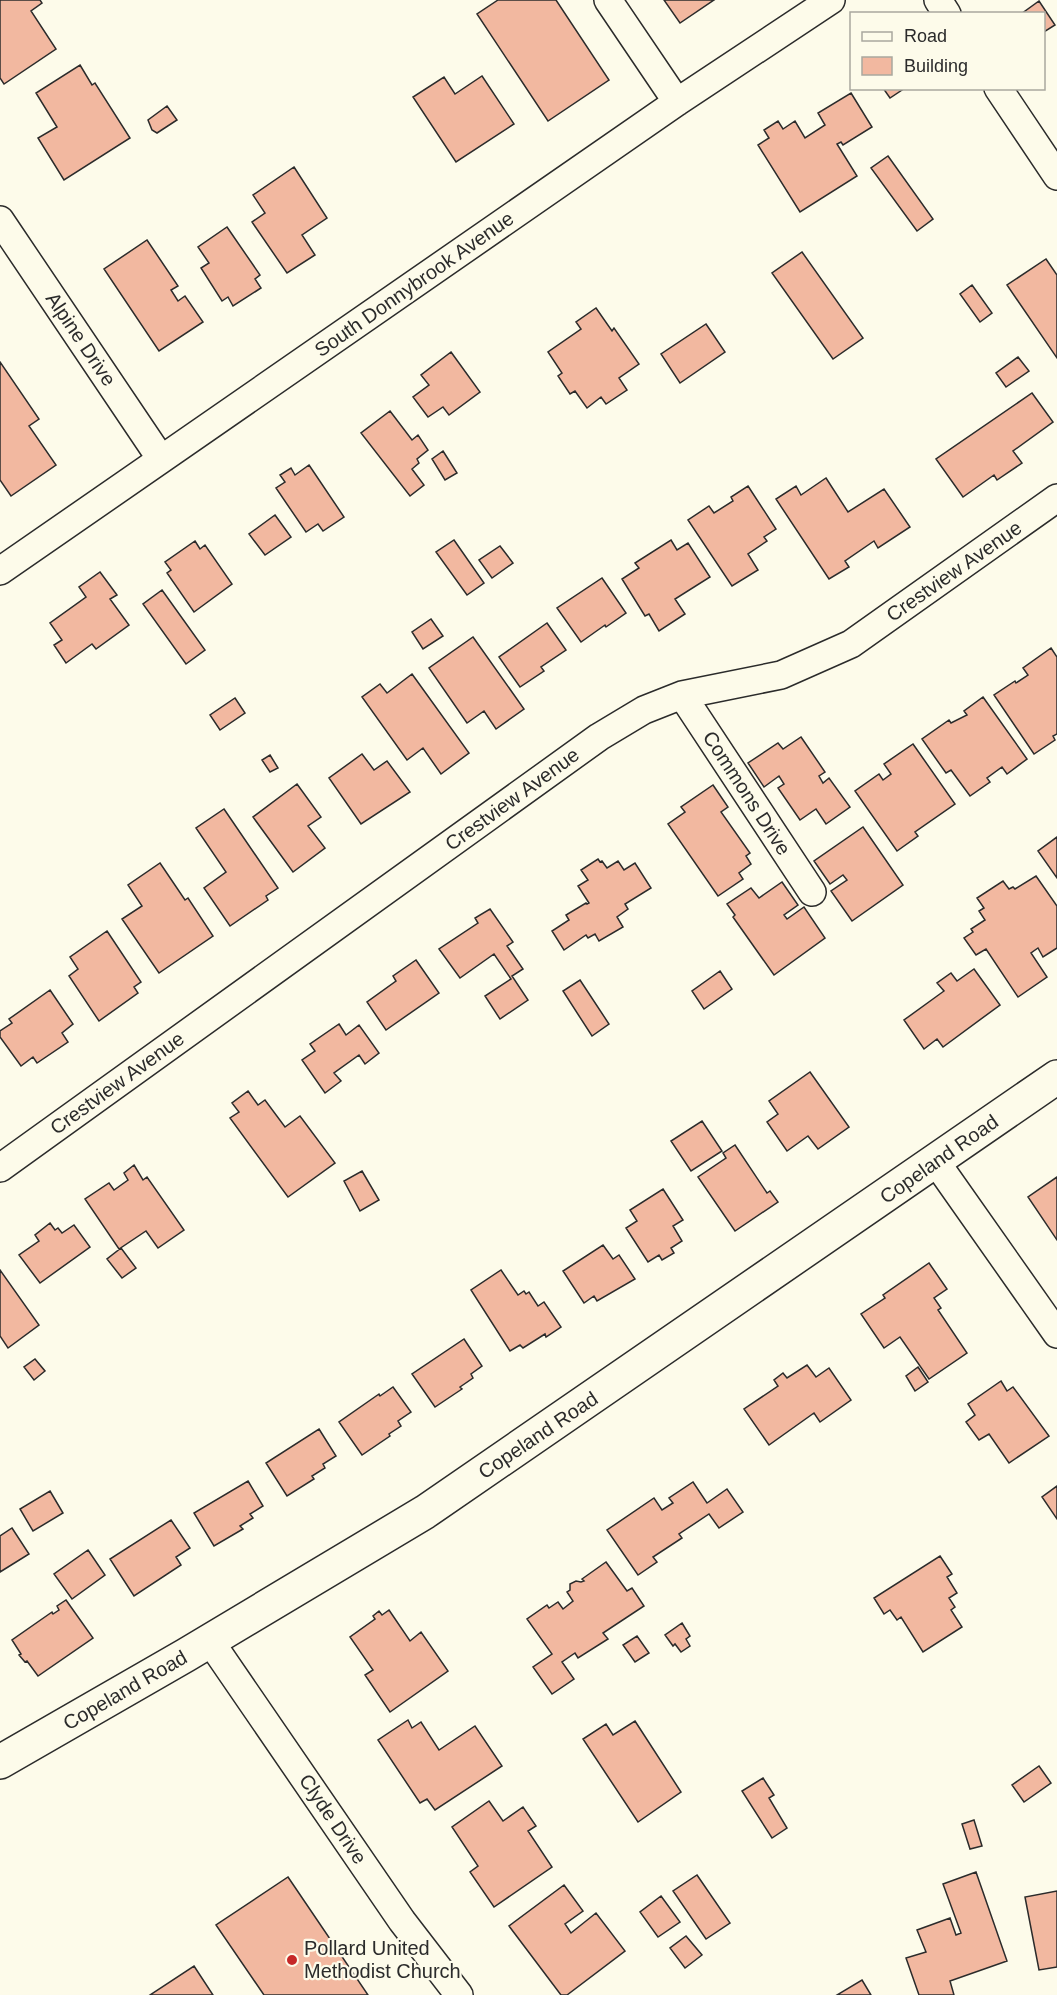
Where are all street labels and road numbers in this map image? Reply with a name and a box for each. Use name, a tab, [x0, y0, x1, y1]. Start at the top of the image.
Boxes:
street label: South Donnybrook Avenue	[310, 207, 518, 361]
street label: Alpine Drive	[42, 288, 120, 390]
street label: Crestview Avenue	[882, 516, 1026, 626]
street label: Commons Drive	[699, 727, 795, 859]
street label: Crestview Avenue	[441, 743, 583, 855]
street label: Crestview Avenue	[46, 1027, 188, 1139]
street label: Copeland Road	[876, 1110, 1002, 1208]
street label: Copeland Road	[474, 1387, 602, 1483]
street label: Copeland Road	[59, 1646, 191, 1734]
street label: Clyde Drive	[295, 1770, 371, 1868]

